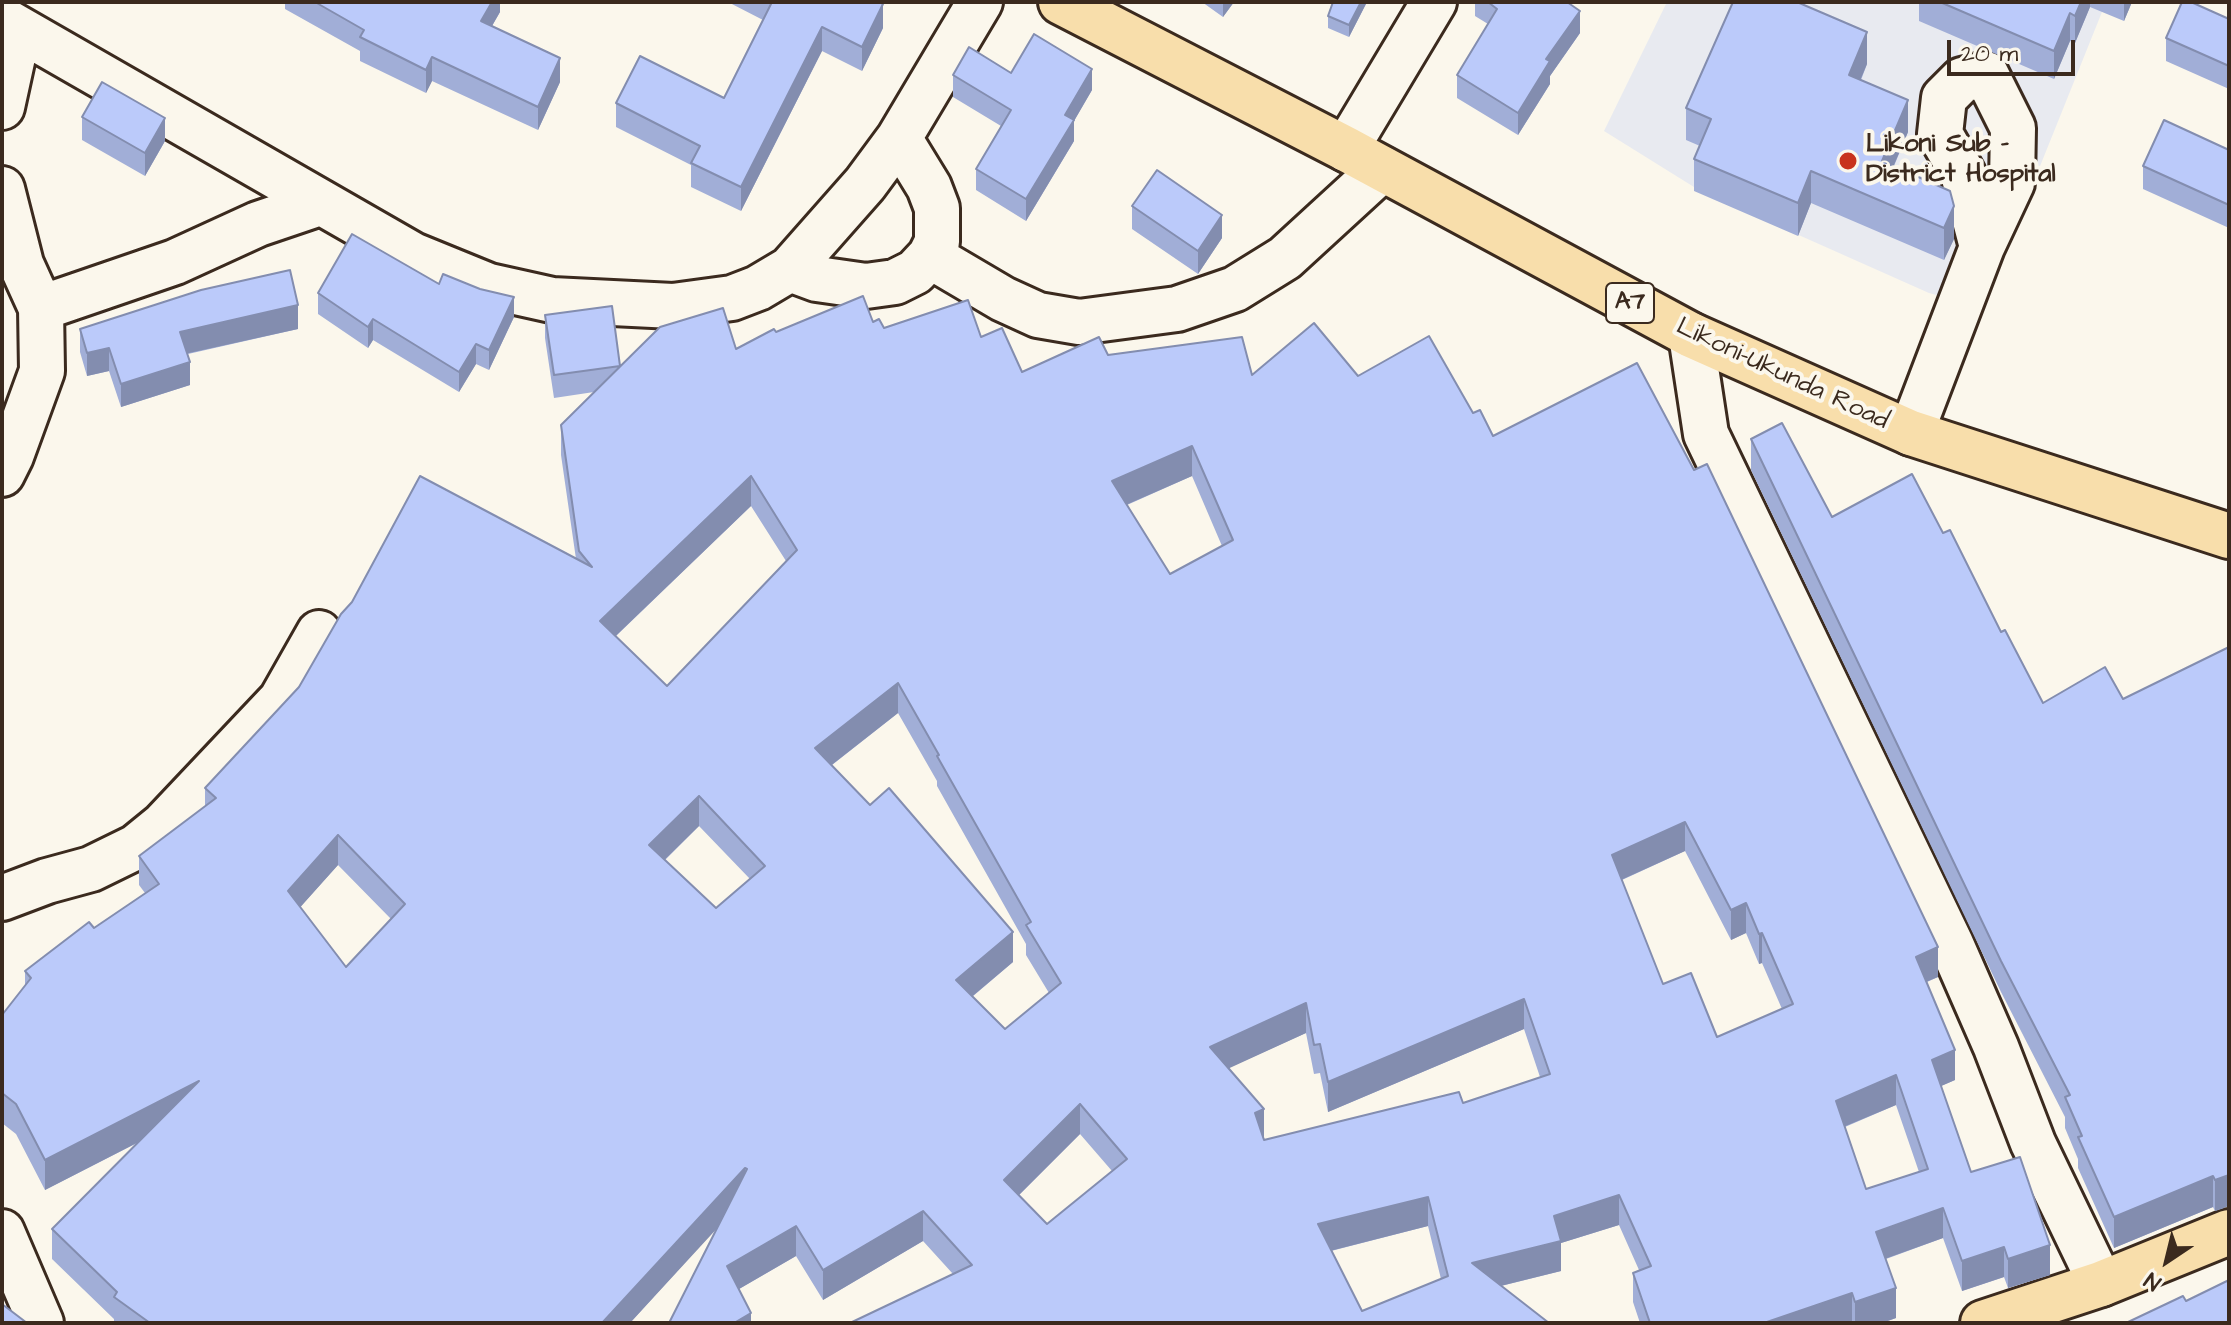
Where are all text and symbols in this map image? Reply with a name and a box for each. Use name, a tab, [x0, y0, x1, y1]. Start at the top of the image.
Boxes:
scale bar	[1951, 24, 2079, 74]
text: 20 m	[1961, 37, 2018, 71]
place label: Likoni Sub - District Hospital	[1866, 130, 2056, 192]
marker: Likoni Sub - District Hospital	[1837, 150, 1859, 172]
road number: A7	[1606, 283, 1654, 323]
street label: Likoni-Ukunda Road	[1671, 312, 1893, 438]
north arrow	[2127, 1221, 2207, 1301]
text: N	[2138, 1264, 2167, 1298]

